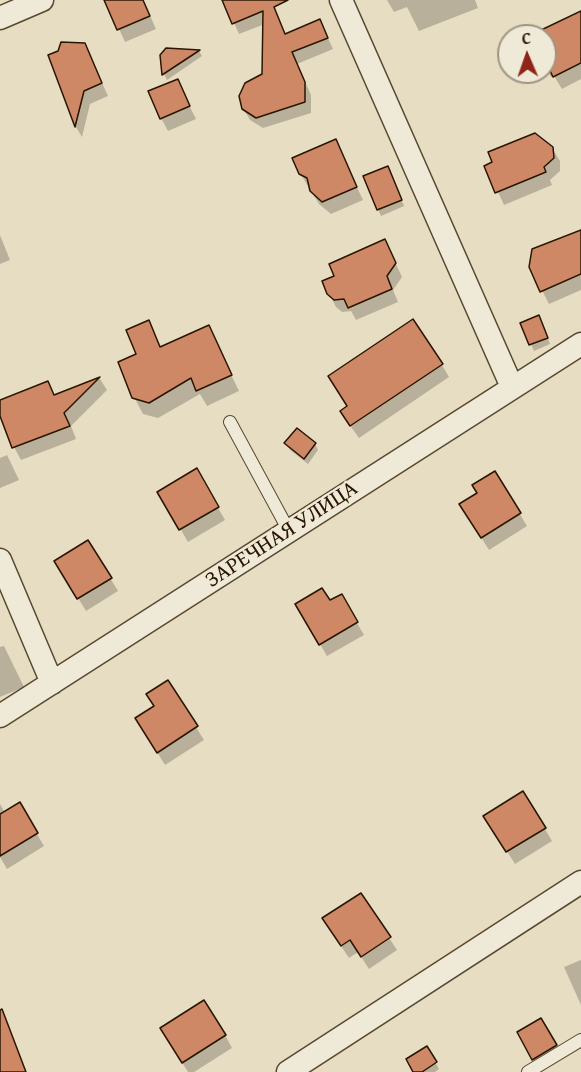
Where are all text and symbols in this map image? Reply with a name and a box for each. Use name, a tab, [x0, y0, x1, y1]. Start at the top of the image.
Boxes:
north arrow	[497, 24, 557, 84]
text: С	[521, 26, 531, 50]
street label: ЗАРЕЧНАЯ УЛИЦА	[201, 476, 363, 594]

